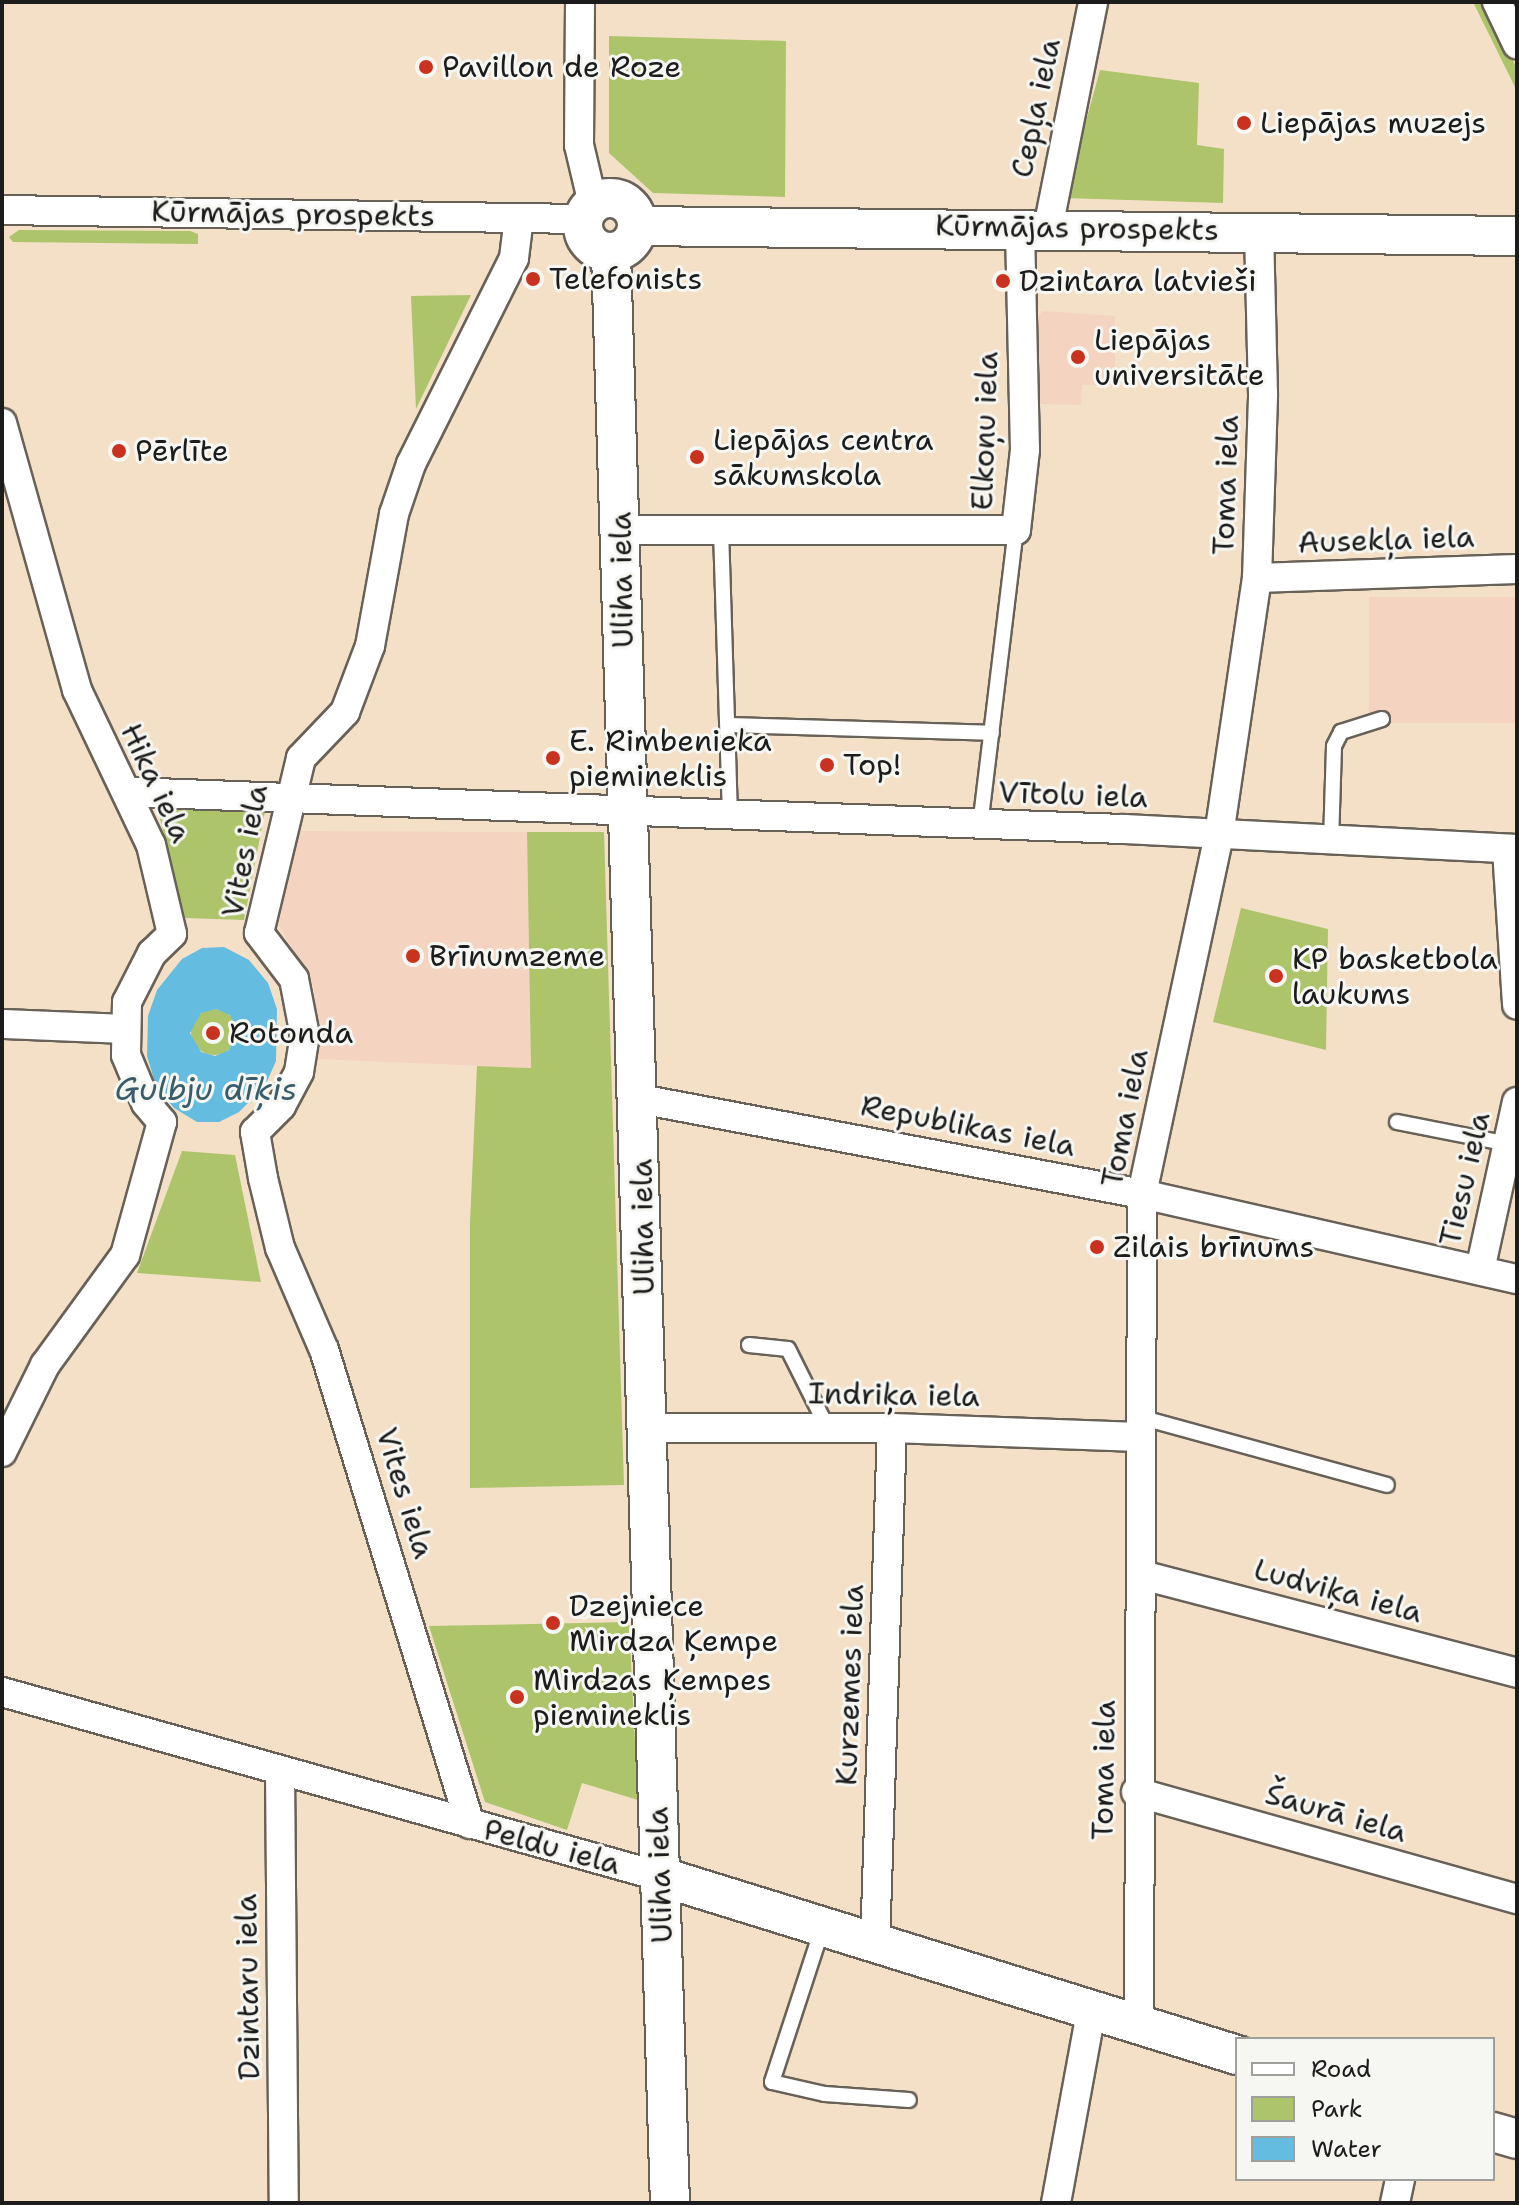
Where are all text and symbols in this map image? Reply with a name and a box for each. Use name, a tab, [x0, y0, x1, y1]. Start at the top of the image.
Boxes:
street label: Cepļa iela	[1004, 35, 1068, 181]
place label: Pavillon de Roze	[442, 49, 681, 85]
marker: Pavillon de Roze	[417, 58, 435, 76]
place label: Liepājas muzejs	[1260, 105, 1486, 141]
marker: Liepājas muzejs	[1235, 114, 1253, 132]
street label: Kūrmājas prospekts	[151, 194, 435, 234]
street label: Kūrmājas prospekts	[935, 208, 1219, 248]
place label: Telefonists	[549, 261, 702, 297]
place label: Dzintara latvieši	[1019, 263, 1257, 299]
marker: Telefonists	[524, 270, 542, 288]
marker: Dzintara latvieši	[994, 272, 1012, 290]
place label: Liepājas universitāte	[1094, 322, 1265, 392]
marker: Liepājas universitāte	[1069, 348, 1087, 366]
street label: Elkoņu iela	[964, 351, 1006, 511]
street label: Toma iela	[1206, 414, 1246, 556]
place label: Liepājas centra sākumskola	[713, 422, 933, 492]
place label: Pērlīte	[135, 433, 229, 469]
marker: Pērlīte	[110, 442, 128, 460]
marker: Liepājas centra sākumskola	[688, 448, 706, 466]
street label: Uliha iela	[603, 511, 641, 649]
street label: Ausekļa iela	[1297, 519, 1475, 561]
street label: Hika iela	[113, 718, 199, 848]
place label: E. Rimbenieka piemineklis	[569, 723, 772, 794]
place label: Top!	[843, 747, 901, 783]
marker: E. Rimbenieka piemineklis	[544, 749, 562, 767]
marker: Top!	[818, 756, 836, 774]
street label: Vītolu iela	[998, 774, 1148, 816]
street label: Vites iela	[214, 781, 276, 921]
place label: Brīnumzeme	[429, 938, 605, 974]
place label: KP basketbola laukums	[1292, 941, 1498, 1012]
marker: Brīnumzeme	[404, 947, 422, 965]
marker: KP basketbola laukums	[1267, 967, 1285, 985]
place label: Rotonda	[229, 1015, 353, 1051]
marker: Rotonda	[204, 1024, 222, 1042]
street label: Toma iela	[1094, 1046, 1156, 1190]
water label: Gulbju dīķis	[115, 1070, 297, 1108]
street label: Republikas iela	[858, 1088, 1078, 1164]
street label: Tiesu iela	[1432, 1108, 1498, 1250]
street label: Uliha iela	[624, 1158, 662, 1296]
place label: Zilais brīnums	[1113, 1229, 1314, 1265]
marker: Zilais brīnums	[1088, 1238, 1106, 1256]
street label: Indriķa iela	[808, 1376, 980, 1414]
street label: Vites iela	[368, 1423, 442, 1563]
street label: Ludviķa iela	[1250, 1551, 1426, 1631]
street label: Kurzemes iela	[828, 1584, 872, 1786]
place label: Dzejniece Mirdza Ķempe	[569, 1588, 778, 1658]
marker: Dzejniece Mirdza Ķempe	[544, 1614, 562, 1632]
place label: Mirdzas Ķempes piemineklis	[533, 1662, 771, 1732]
marker: Mirdzas Ķempes piemineklis	[508, 1688, 526, 1706]
street label: Toma iela	[1085, 1700, 1123, 1840]
street label: Šaurā iela	[1261, 1776, 1411, 1850]
street label: Uliha iela	[640, 1806, 680, 1944]
street label: Peldu iela	[480, 1812, 624, 1882]
street label: Dzintaru iela	[228, 1894, 268, 2080]
legend	[1235, 2037, 1495, 2181]
text: Road	[1311, 2053, 1371, 2085]
text: Park	[1311, 2093, 1363, 2125]
text: Water	[1311, 2133, 1382, 2165]

